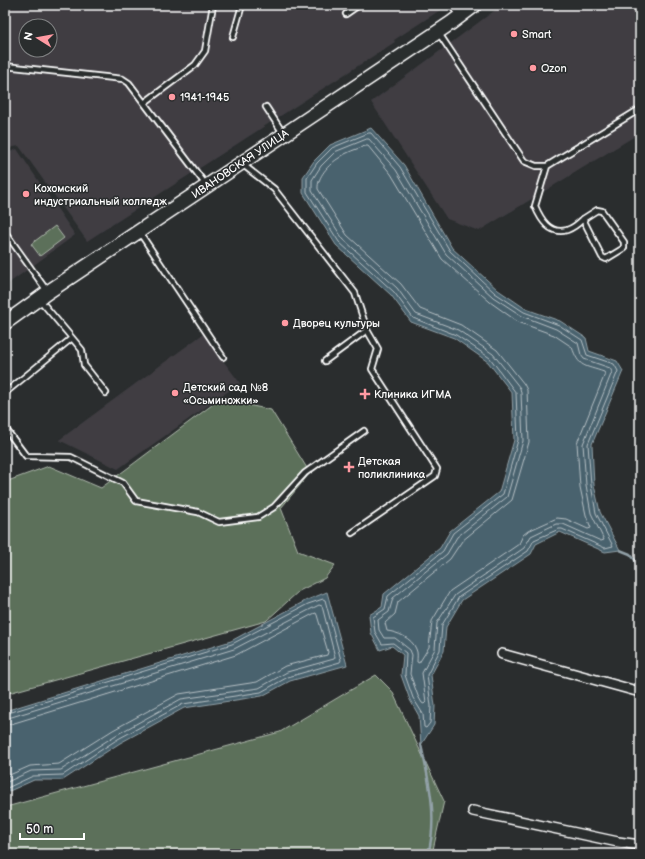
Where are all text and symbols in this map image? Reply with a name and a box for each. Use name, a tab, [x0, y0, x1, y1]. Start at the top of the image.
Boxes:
north arrow	[18, 18, 58, 58]
place label: Smart	[522, 28, 552, 41]
marker: Smart	[509, 29, 519, 39]
text: N	[22, 31, 36, 41]
place label: Ozon	[541, 62, 567, 75]
marker: Ozon	[528, 63, 538, 73]
place label: 1941-1945	[180, 91, 229, 104]
marker: 1941-1945	[167, 92, 177, 102]
street label: ИВАНОВСКАЯ УЛИЦА	[189, 127, 291, 201]
place label: Кохомский индустриальный колледж	[34, 182, 167, 208]
marker: Кохомский индустриальный колледж	[21, 189, 31, 199]
place label: Дворец культуры	[293, 317, 380, 330]
marker: Дворец культуры	[280, 318, 290, 328]
place label: Детский сад №8 «Осьминожки»	[183, 381, 268, 407]
marker: Детский сад №8 «Осьминожки»	[170, 388, 180, 398]
marker: Клиника ИГМА	[359, 388, 371, 400]
place label: Клиника ИГМА	[374, 388, 451, 401]
place label: Детская поликлиника	[358, 455, 426, 481]
marker: Детская поликлиника	[343, 461, 355, 473]
scale bar	[20, 815, 84, 841]
text: 50 m	[26, 822, 53, 837]

